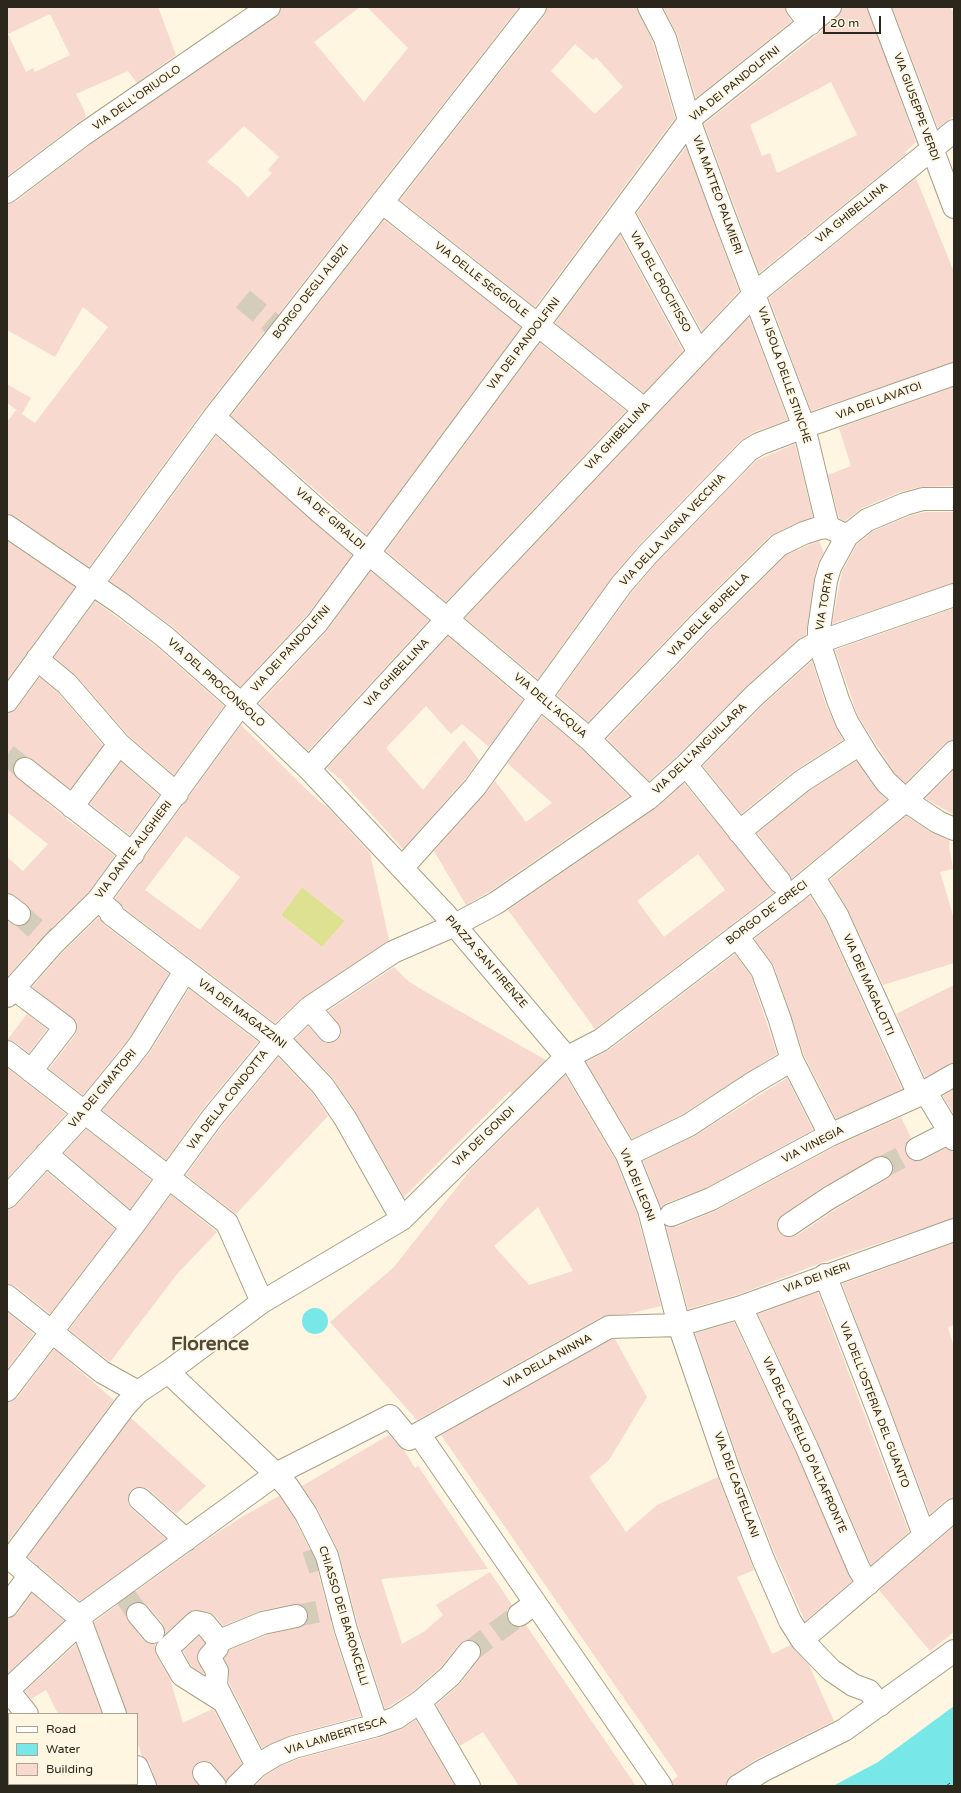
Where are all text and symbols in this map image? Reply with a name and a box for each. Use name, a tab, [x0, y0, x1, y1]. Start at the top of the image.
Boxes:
scale bar	[825, 8, 883, 34]
text: 20 m	[830, 16, 859, 30]
street label: VIA DEI PANDOLFINI	[687, 44, 783, 124]
street label: VIA GIUSEPPE VERDI	[890, 51, 942, 163]
street label: VIA DELL'ORIUOLO	[90, 63, 184, 133]
street label: VIA MATTEO PALMIERI	[689, 134, 745, 256]
street label: VIA GHIBELLINA	[813, 180, 891, 246]
street label: VIA DEL CROCIFISSO	[627, 229, 693, 335]
street label: VIA DELLE SEGGIOLE	[431, 239, 531, 321]
street label: BORGO DEGLI ALBIZI	[270, 242, 352, 342]
street label: VIA DEI PANDOLFINI	[485, 295, 563, 393]
street label: VIA ISOLA DELLE STINCHE	[754, 305, 814, 445]
street label: VIA DEI LAVATOI	[834, 379, 924, 423]
street label: VIA GHIBELLINA	[583, 399, 653, 473]
street label: VIA DELLA VIGNA VECCHIA	[617, 471, 729, 589]
street label: VIA DE' GIRALDI	[293, 485, 367, 553]
street label: VIA DELLE BURELLA	[666, 570, 752, 660]
street label: VIA TORTA	[813, 571, 837, 631]
street label: VIA DEI PANDOLFINI	[248, 603, 334, 695]
street label: VIA DEL PROCONSOLO	[165, 636, 267, 730]
street label: VIA GHIBELLINA	[362, 636, 432, 710]
street label: VIA DELL'ACQUA	[511, 671, 589, 741]
street label: VIA DELL'ANGUILLARA	[650, 701, 750, 797]
street label: VIA DANTE ALIGHIERI	[93, 799, 175, 901]
street label: BORGO DE' GRECI	[724, 878, 810, 948]
street label: PIAZZA SAN FIRENZE	[442, 913, 530, 1011]
street label: VIA DEI MAGALOTTI	[840, 932, 896, 1038]
street label: VIA DEI MAGAZZINI	[195, 976, 289, 1052]
street label: VIA DEI CIMATORI	[66, 1047, 140, 1131]
street label: VIA DELLA CONDOTTA	[185, 1047, 271, 1153]
street label: VIA DEI GONDI	[450, 1104, 518, 1170]
street label: VIA VINEGIA	[780, 1124, 846, 1166]
street label: VIA DEI LEONI	[616, 1147, 658, 1223]
street label: VIA DEI NERI	[782, 1260, 852, 1296]
street label: VIA DELL'OSTERIA DEL GUANTO	[836, 1320, 912, 1490]
street label: VIA DELLA NINNA	[502, 1331, 594, 1391]
district label: Florence	[171, 1334, 249, 1356]
street label: VIA DEL CASTELLO D'ALTAFRONTE	[759, 1355, 849, 1535]
street label: VIA DEI CASTELLANI	[711, 1430, 761, 1540]
street label: CHIASSO DEI BARONCELLI	[315, 1544, 371, 1688]
legend	[8, 1713, 138, 1785]
street label: VIA LAMBERTESCA	[284, 1714, 388, 1758]
text: Road	[46, 1722, 76, 1736]
text: Water	[46, 1742, 80, 1756]
text: Building	[46, 1762, 93, 1776]

